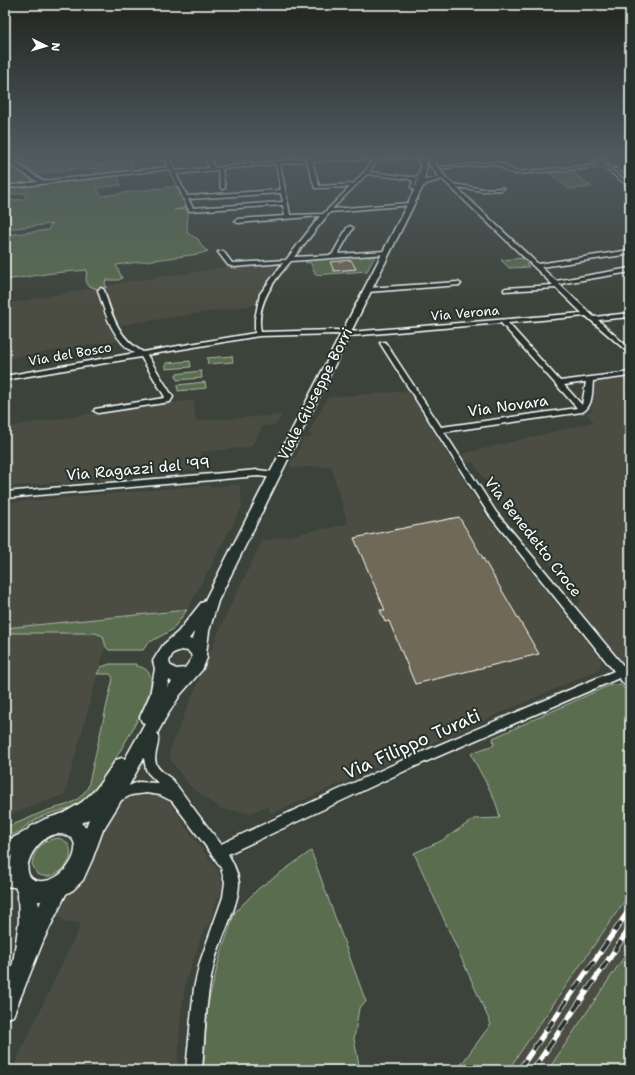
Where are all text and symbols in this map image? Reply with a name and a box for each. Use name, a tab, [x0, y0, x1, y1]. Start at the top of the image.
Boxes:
north arrow	[26, 26, 66, 66]
text: N	[48, 42, 63, 52]
street label: Via Verona	[430, 302, 500, 324]
street label: Viale Giuseppe Borri	[273, 324, 357, 464]
street label: Via del Bosco	[27, 338, 113, 370]
street label: Via Novara	[466, 390, 550, 422]
street label: Via Ragazzi del '99	[65, 453, 211, 485]
street label: Via Benedetto Croce	[480, 473, 586, 601]
street label: Via Filippo Turati	[340, 703, 484, 785]

